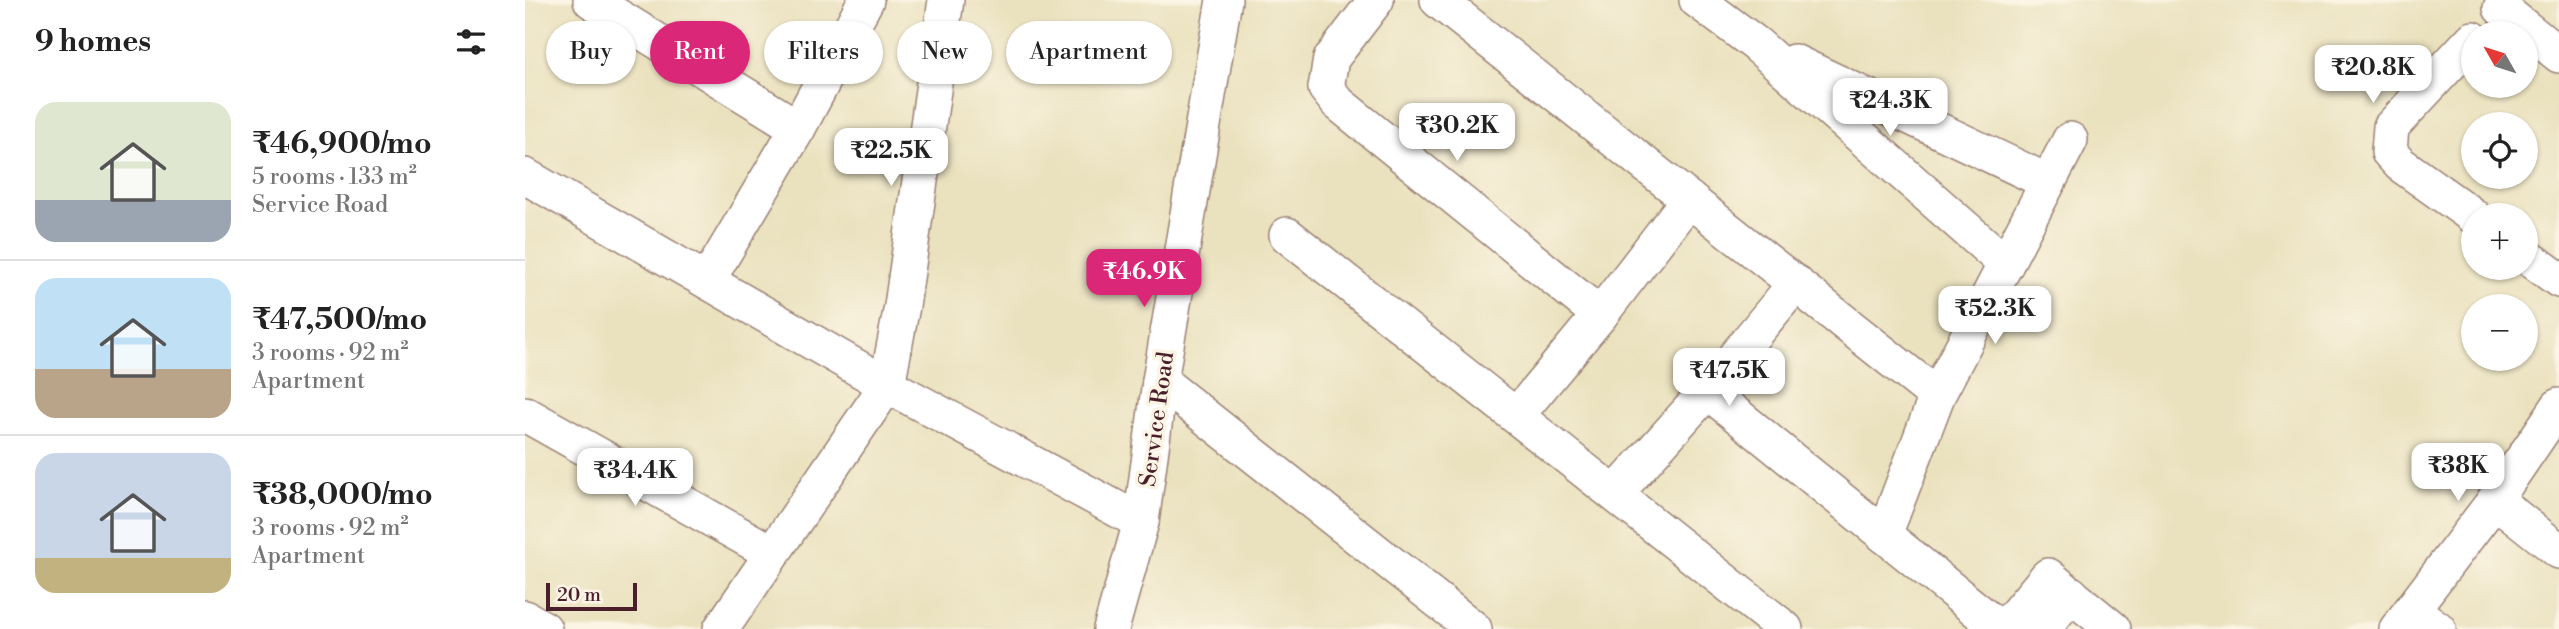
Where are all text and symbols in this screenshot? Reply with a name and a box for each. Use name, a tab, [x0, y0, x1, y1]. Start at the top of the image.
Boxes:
chip: Buy	[546, 21, 636, 84]
chip: Rent	[650, 21, 750, 84]
chip: Filters	[764, 21, 883, 84]
chip: New	[897, 21, 992, 84]
chip: Apartment	[1006, 21, 1172, 84]
north arrow	[2461, 21, 2537, 98]
map controls	[2461, 21, 2538, 371]
text: 9 homes	[35, 23, 151, 61]
icon: filters	[452, 23, 490, 61]
pin: ₹20.8K	[2316, 46, 2430, 105]
text: ₹20.8K	[2331, 54, 2415, 82]
pin: ₹24.3K	[1833, 78, 1947, 138]
text: ₹24.3K	[1849, 87, 1931, 115]
pin: ₹30.2K	[1400, 104, 1514, 163]
text: ₹30.2K	[1415, 112, 1499, 140]
button: locate	[2461, 112, 2538, 189]
text: ₹46,900/mo	[252, 125, 432, 163]
pin: ₹22.5K	[834, 128, 948, 188]
icon: home	[91, 130, 175, 214]
text: ₹22.5K	[850, 137, 932, 165]
text: 5 rooms · 133 m²	[252, 163, 417, 191]
text: Service Road	[252, 191, 388, 219]
button: +	[2461, 203, 2538, 280]
pin: ₹46.9K	[1087, 250, 1201, 309]
text: ₹46.9K	[1102, 258, 1186, 286]
pin: ₹52.3K	[1938, 286, 2052, 346]
button: −	[2461, 294, 2538, 371]
text: ₹52.3K	[1954, 295, 2036, 323]
text: ₹47,500/mo	[252, 301, 427, 339]
icon: home	[91, 306, 175, 390]
text: 3 rooms · 92 m²	[252, 339, 408, 367]
pin: ₹47.5K	[1672, 348, 1786, 408]
street label: Service Road	[1134, 350, 1180, 488]
text: ₹47.5K	[1689, 357, 1769, 385]
text: Apartment	[252, 367, 365, 395]
pin: ₹38K	[2417, 444, 2499, 503]
pin: ₹34.4K	[578, 448, 692, 508]
text: ₹38K	[2427, 452, 2489, 480]
text: ₹34.4K	[593, 457, 677, 485]
text: ₹38,000/mo	[252, 476, 433, 514]
icon: home	[91, 481, 175, 565]
text: 3 rooms · 92 m²	[252, 514, 408, 542]
text: Apartment	[252, 542, 365, 570]
scale bar	[546, 580, 637, 612]
text: 20 m	[557, 583, 601, 607]

